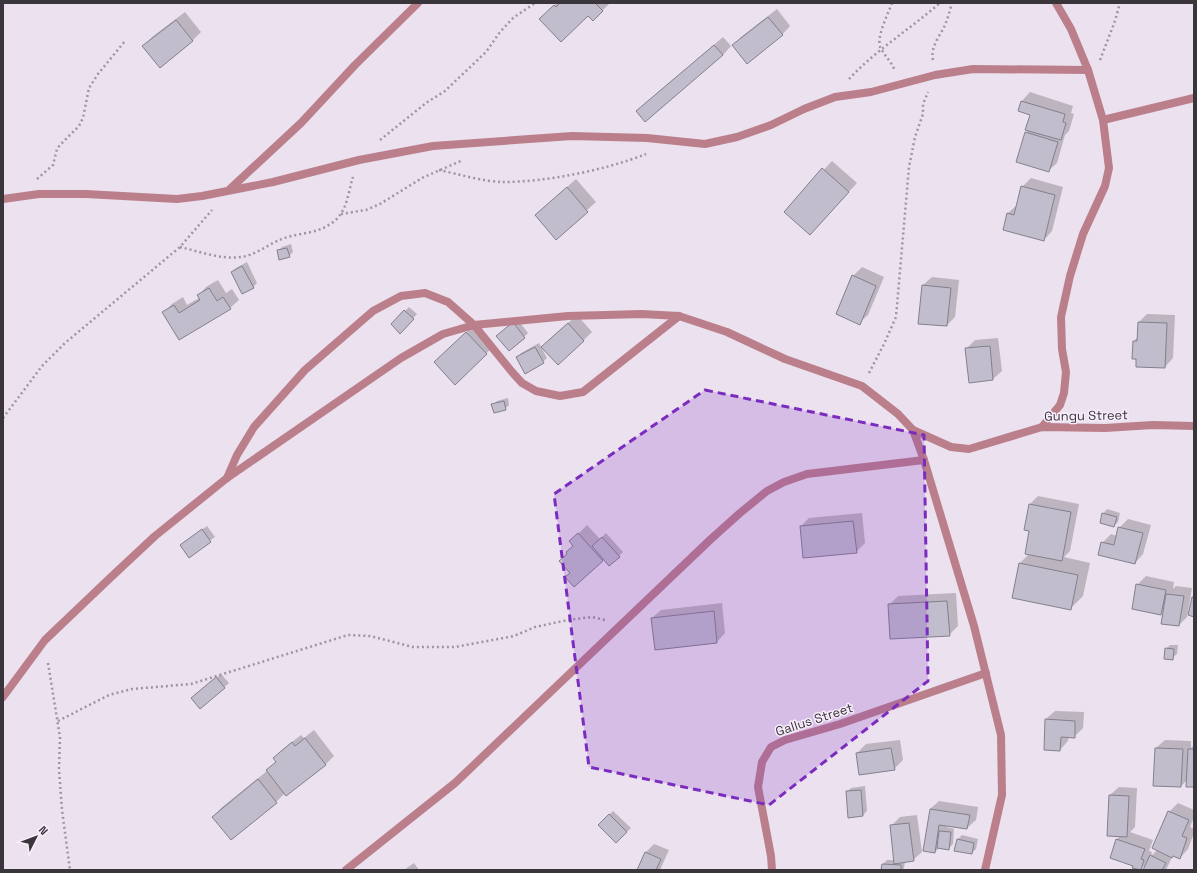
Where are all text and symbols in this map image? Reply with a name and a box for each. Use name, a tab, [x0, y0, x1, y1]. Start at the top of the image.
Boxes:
street label: Gungu Street	[1044, 406, 1128, 425]
street label: Gallus Street	[773, 699, 855, 740]
north arrow	[16, 817, 56, 857]
text: N	[36, 823, 51, 838]

